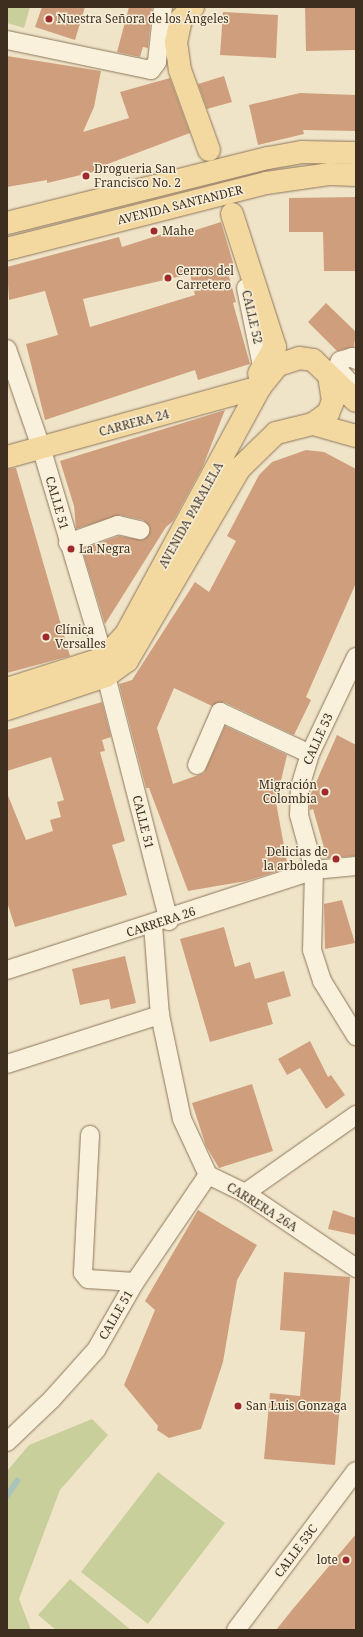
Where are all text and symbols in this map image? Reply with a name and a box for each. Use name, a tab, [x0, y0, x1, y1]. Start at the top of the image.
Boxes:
place label: Nuestra Señora de los Ángeles	[57, 12, 229, 26]
marker: Nuestra Señora de los Ángeles	[44, 14, 54, 24]
place label: Drogueria San Francisco No. 2	[94, 162, 181, 190]
marker: Drogueria San Francisco No. 2	[81, 171, 91, 181]
street label: AVENIDA SANTANDER	[116, 182, 244, 228]
place label: Mahe	[162, 224, 194, 238]
marker: Mahe	[149, 226, 159, 236]
place label: Cerros del Carretero	[176, 264, 234, 292]
marker: Cerros del Carretero	[163, 273, 173, 283]
street label: CALLE 52	[239, 289, 265, 345]
street label: CARRERA 24	[97, 407, 171, 439]
street label: AVENIDA PARALELA	[156, 459, 226, 571]
street label: CALLE 51	[43, 475, 71, 531]
place label: La Negra	[79, 542, 131, 556]
marker: La Negra	[66, 544, 76, 554]
place label: Clínica Versalles	[55, 623, 106, 651]
marker: Clínica Versalles	[40, 631, 52, 643]
street label: CALLE 53	[300, 711, 336, 767]
place label: Migración Colombia	[259, 778, 317, 806]
marker: Migración Colombia	[320, 787, 330, 797]
street label: CALLE 51	[129, 794, 157, 850]
place label: Delicias de la arboleda	[263, 845, 328, 873]
marker: Delicias de la arboleda	[331, 854, 341, 864]
street label: CARRERA 26	[125, 904, 197, 940]
street label: CARRERA 26A	[224, 1180, 300, 1234]
street label: CALLE 51	[96, 1288, 136, 1342]
place label: San Luis Gonzaga	[246, 1399, 347, 1413]
marker: San Luis Gonzaga	[233, 1401, 243, 1411]
street label: CALLE 53C	[272, 1522, 320, 1580]
place label: lote	[317, 1553, 338, 1567]
marker: lote	[341, 1555, 351, 1565]

